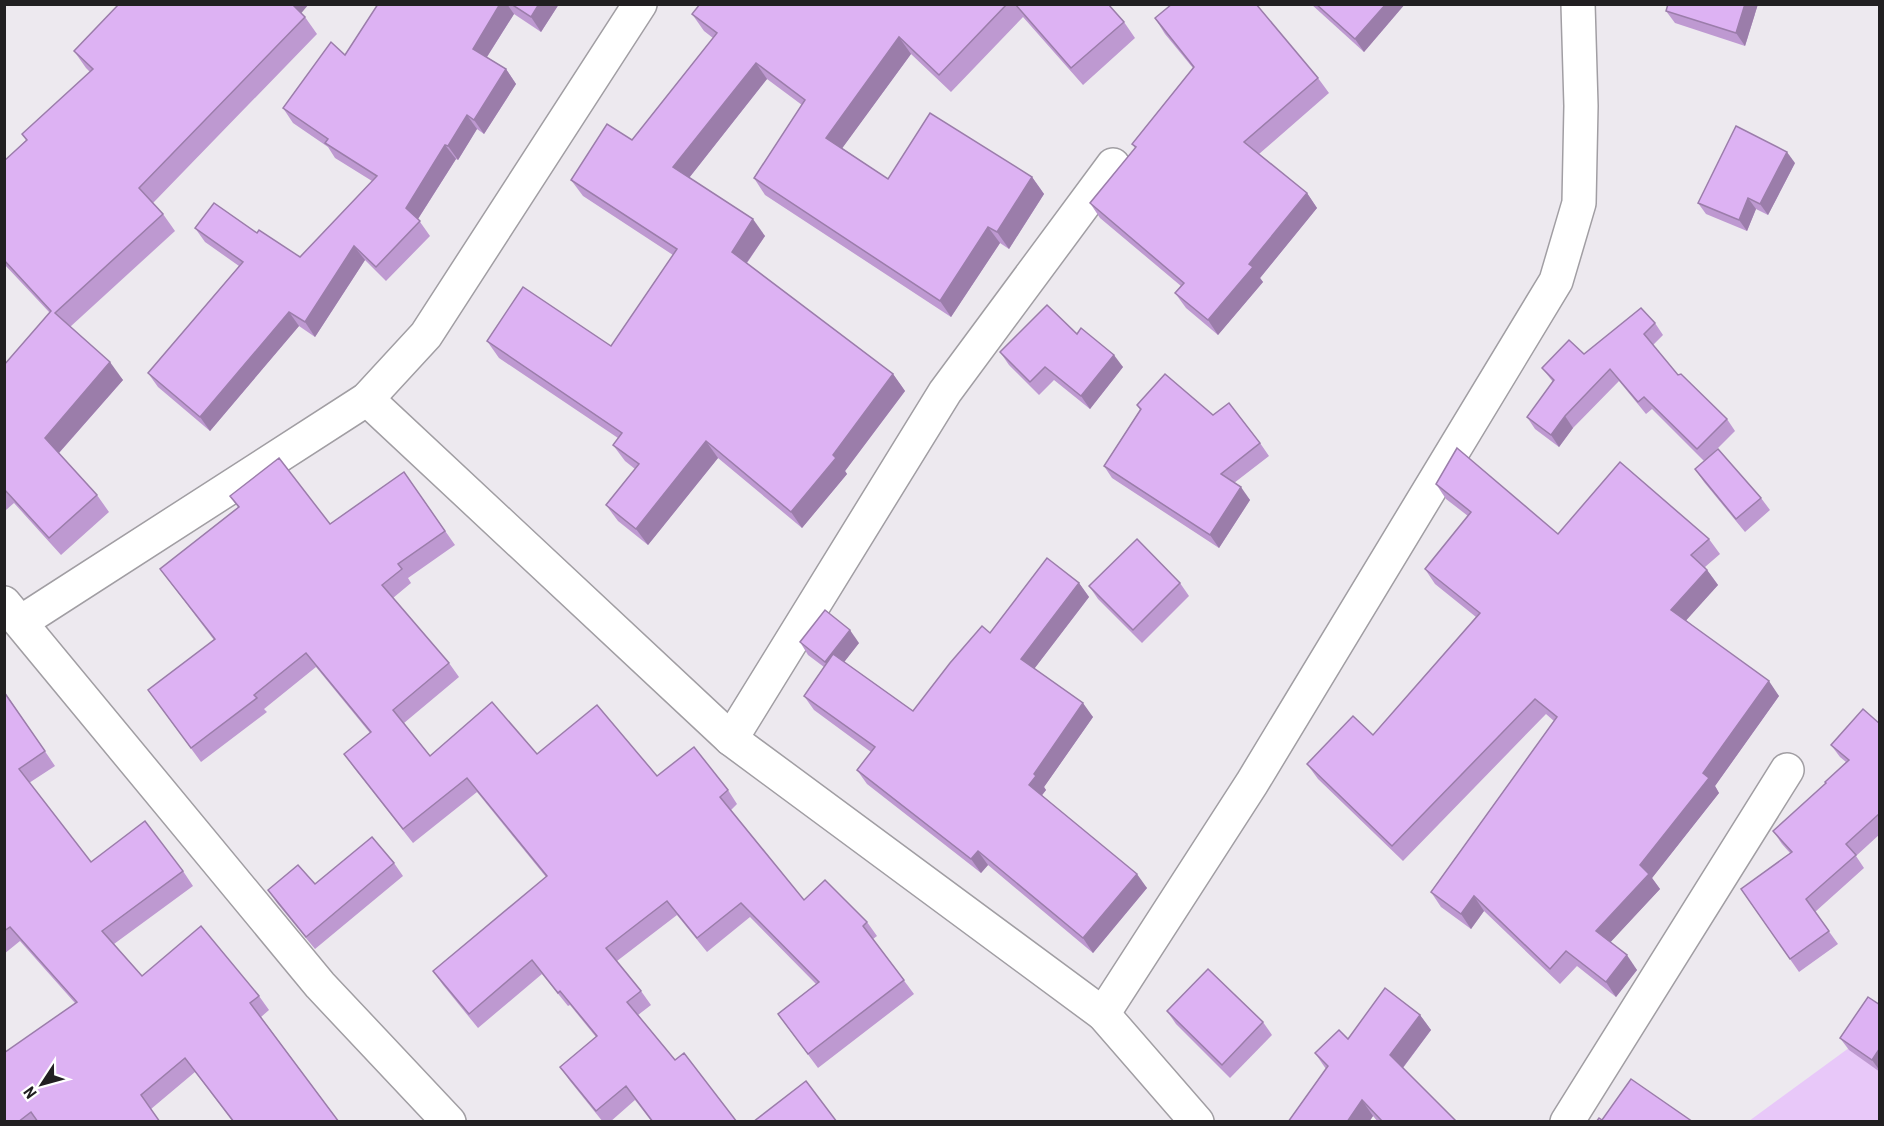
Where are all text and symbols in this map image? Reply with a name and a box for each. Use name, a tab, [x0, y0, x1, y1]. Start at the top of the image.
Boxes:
north arrow	[12, 1054, 72, 1114]
text: N	[20, 1083, 41, 1102]

